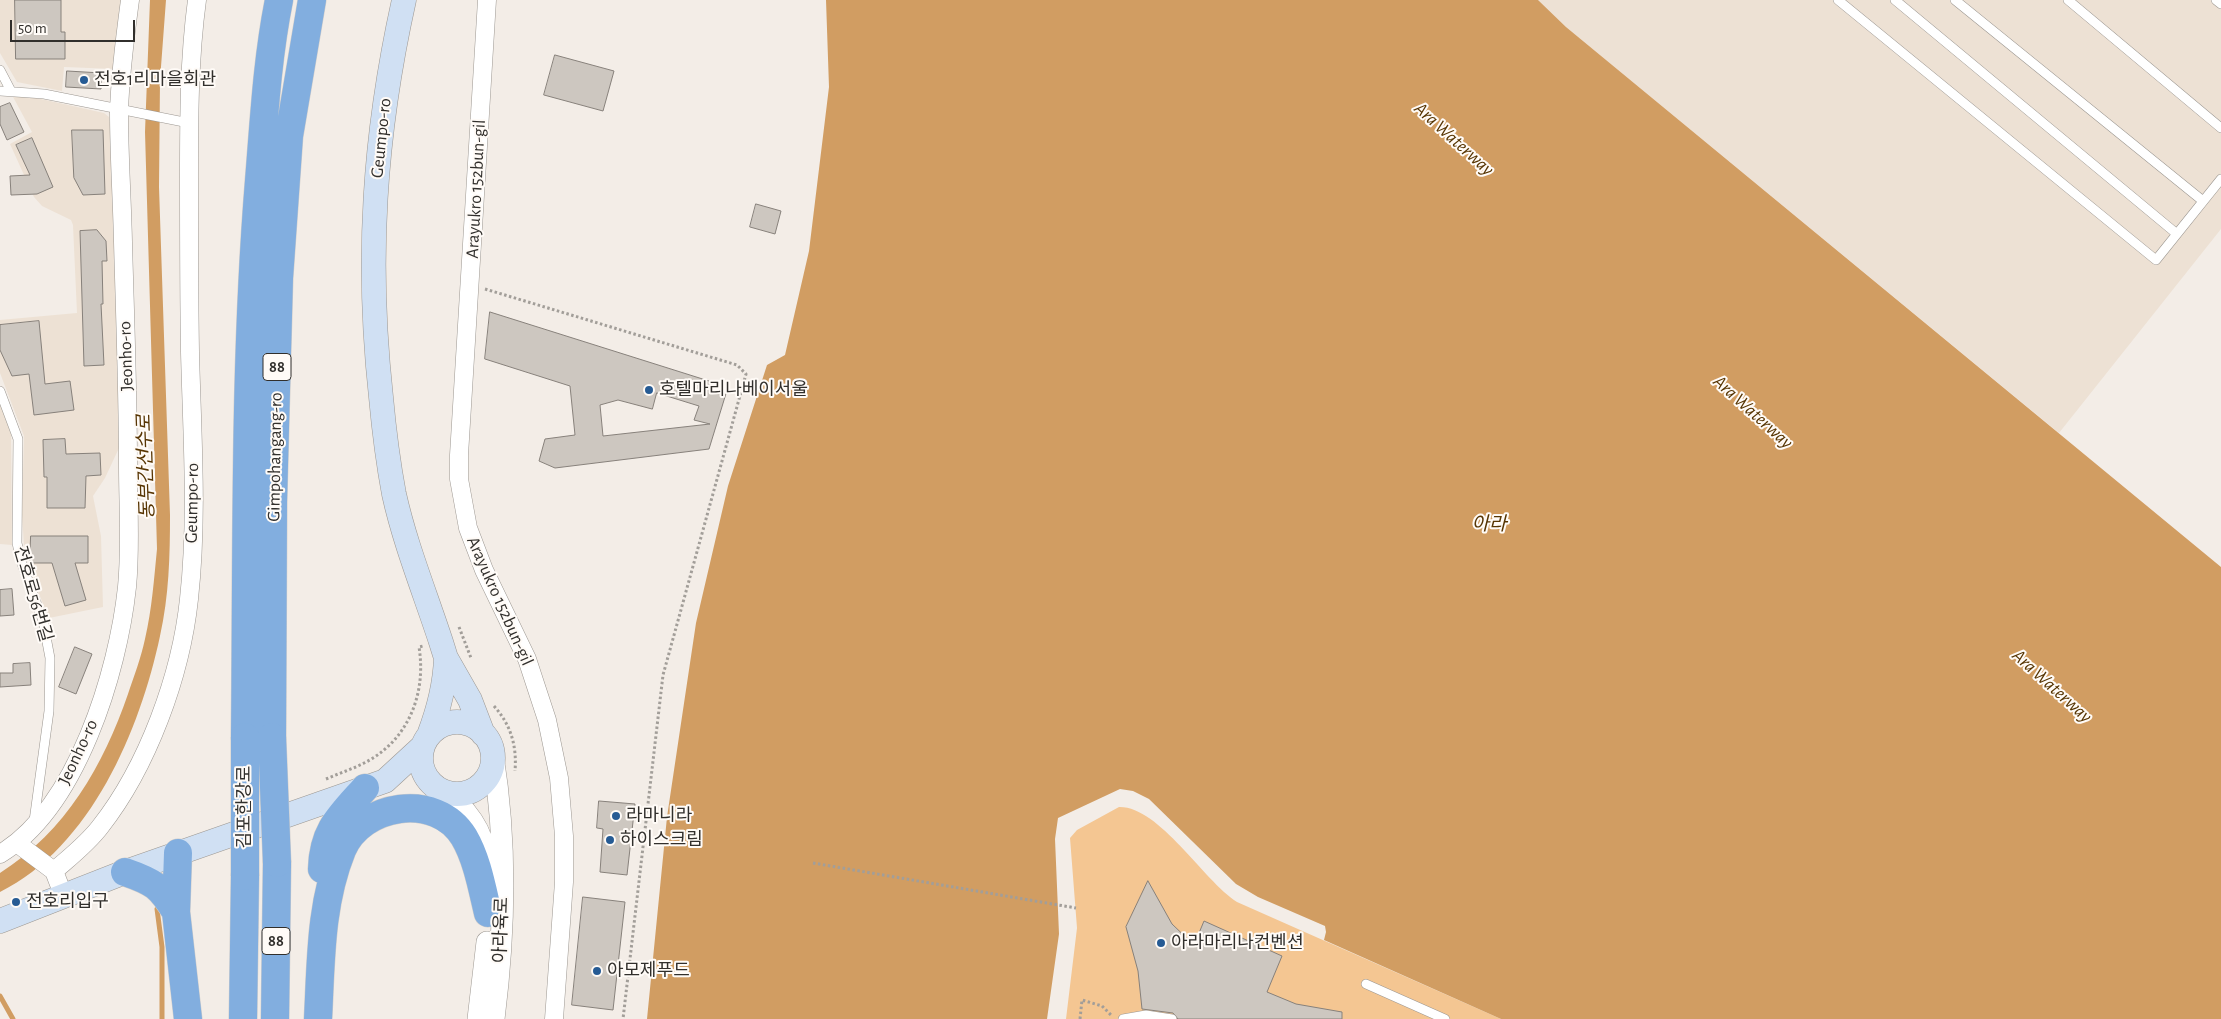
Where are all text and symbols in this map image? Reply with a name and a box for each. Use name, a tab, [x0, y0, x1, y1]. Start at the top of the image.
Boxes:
scale bar	[12, 10, 138, 42]
text: 50 m	[18, 21, 47, 36]
place label: 전호1리마을회관	[94, 69, 216, 91]
marker: 전호1리마을회관	[78, 74, 90, 86]
street label: Geumpo-ro	[366, 97, 396, 179]
water label: Ara Waterway	[1409, 97, 1499, 181]
street label: Arayukro 152bun-gil	[462, 119, 490, 259]
street label: Jeonho-ro	[114, 321, 138, 391]
road number: 88	[263, 354, 291, 381]
water label: Ara Waterway	[1708, 370, 1798, 454]
place label: 호텔마리나베이서울	[659, 379, 808, 401]
marker: 호텔마리나베이서울	[643, 384, 655, 396]
street label: Gimpohangang-ro	[263, 392, 287, 522]
water label: 동부간선수로	[133, 414, 159, 520]
street label: Geumpo-ro	[181, 463, 203, 543]
water label: 아라	[1472, 513, 1506, 535]
street label: Arayukro 152bun-gil	[462, 533, 538, 669]
street label: 전호로56번길	[9, 544, 57, 644]
water label: Ara Waterway	[2007, 644, 2097, 728]
street label: Jeonho-ro	[53, 716, 103, 788]
street label: 김포한강로	[234, 766, 256, 848]
place label: 라마니라	[626, 805, 692, 827]
marker: 라마니라	[610, 810, 622, 822]
place label: 하이스크림	[620, 829, 703, 851]
marker: 하이스크림	[604, 834, 616, 846]
place label: 전호리입구	[26, 891, 109, 913]
marker: 전호리입구	[10, 896, 22, 908]
street label: 아라육로	[489, 897, 513, 963]
road number: 88	[262, 928, 290, 954]
place label: 아라마리나컨벤션	[1171, 932, 1303, 954]
marker: 아라마리나컨벤션	[1155, 937, 1167, 949]
place label: 아모제푸드	[607, 960, 690, 982]
marker: 아모제푸드	[591, 965, 603, 977]

